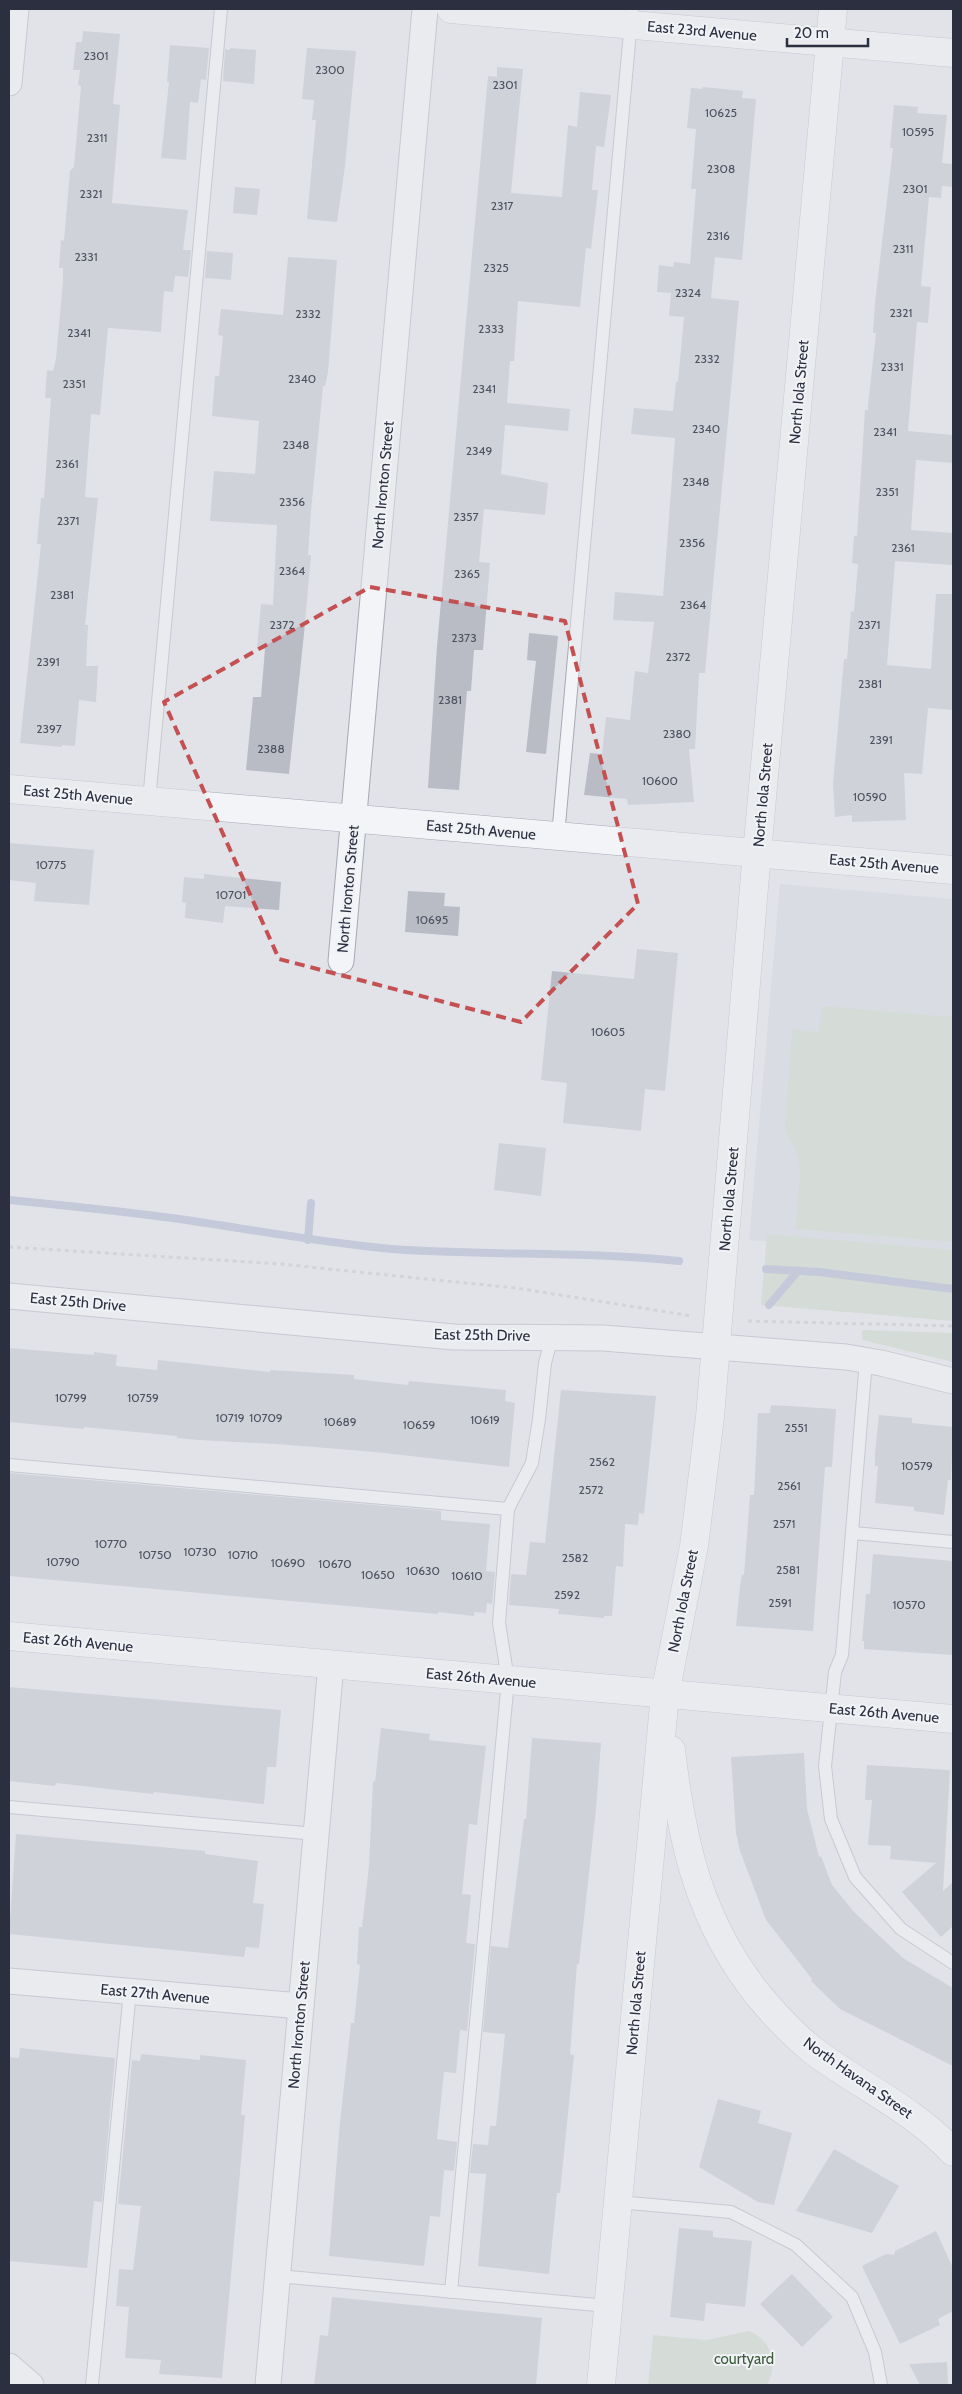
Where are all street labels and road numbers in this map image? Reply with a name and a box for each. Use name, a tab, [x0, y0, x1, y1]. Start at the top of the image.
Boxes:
street label: East 23rd Avenue	[646, 17, 758, 45]
street label: North Iola Street	[785, 339, 813, 445]
street label: North Ironton Street	[368, 420, 398, 550]
street label: North Iola Street	[749, 742, 777, 848]
street label: East 25th Avenue	[22, 781, 134, 809]
street label: East 25th Avenue	[425, 816, 537, 844]
street label: North Ironton Street	[333, 824, 363, 954]
street label: East 25th Avenue	[828, 850, 940, 878]
street label: North Iola Street	[715, 1146, 743, 1252]
street label: East 25th Drive	[29, 1289, 127, 1315]
street label: East 25th Drive	[434, 1325, 531, 1345]
street label: North Iola Street	[664, 1548, 702, 1654]
street label: East 26th Avenue	[22, 1628, 134, 1656]
street label: East 26th Avenue	[425, 1664, 537, 1692]
street label: East 26th Avenue	[828, 1699, 940, 1727]
street label: North Iola Street	[622, 1950, 650, 2056]
street label: North Ironton Street	[284, 1960, 314, 2090]
street label: East 27th Avenue	[100, 1980, 211, 2008]
street label: North Havana Street	[800, 2034, 916, 2122]

